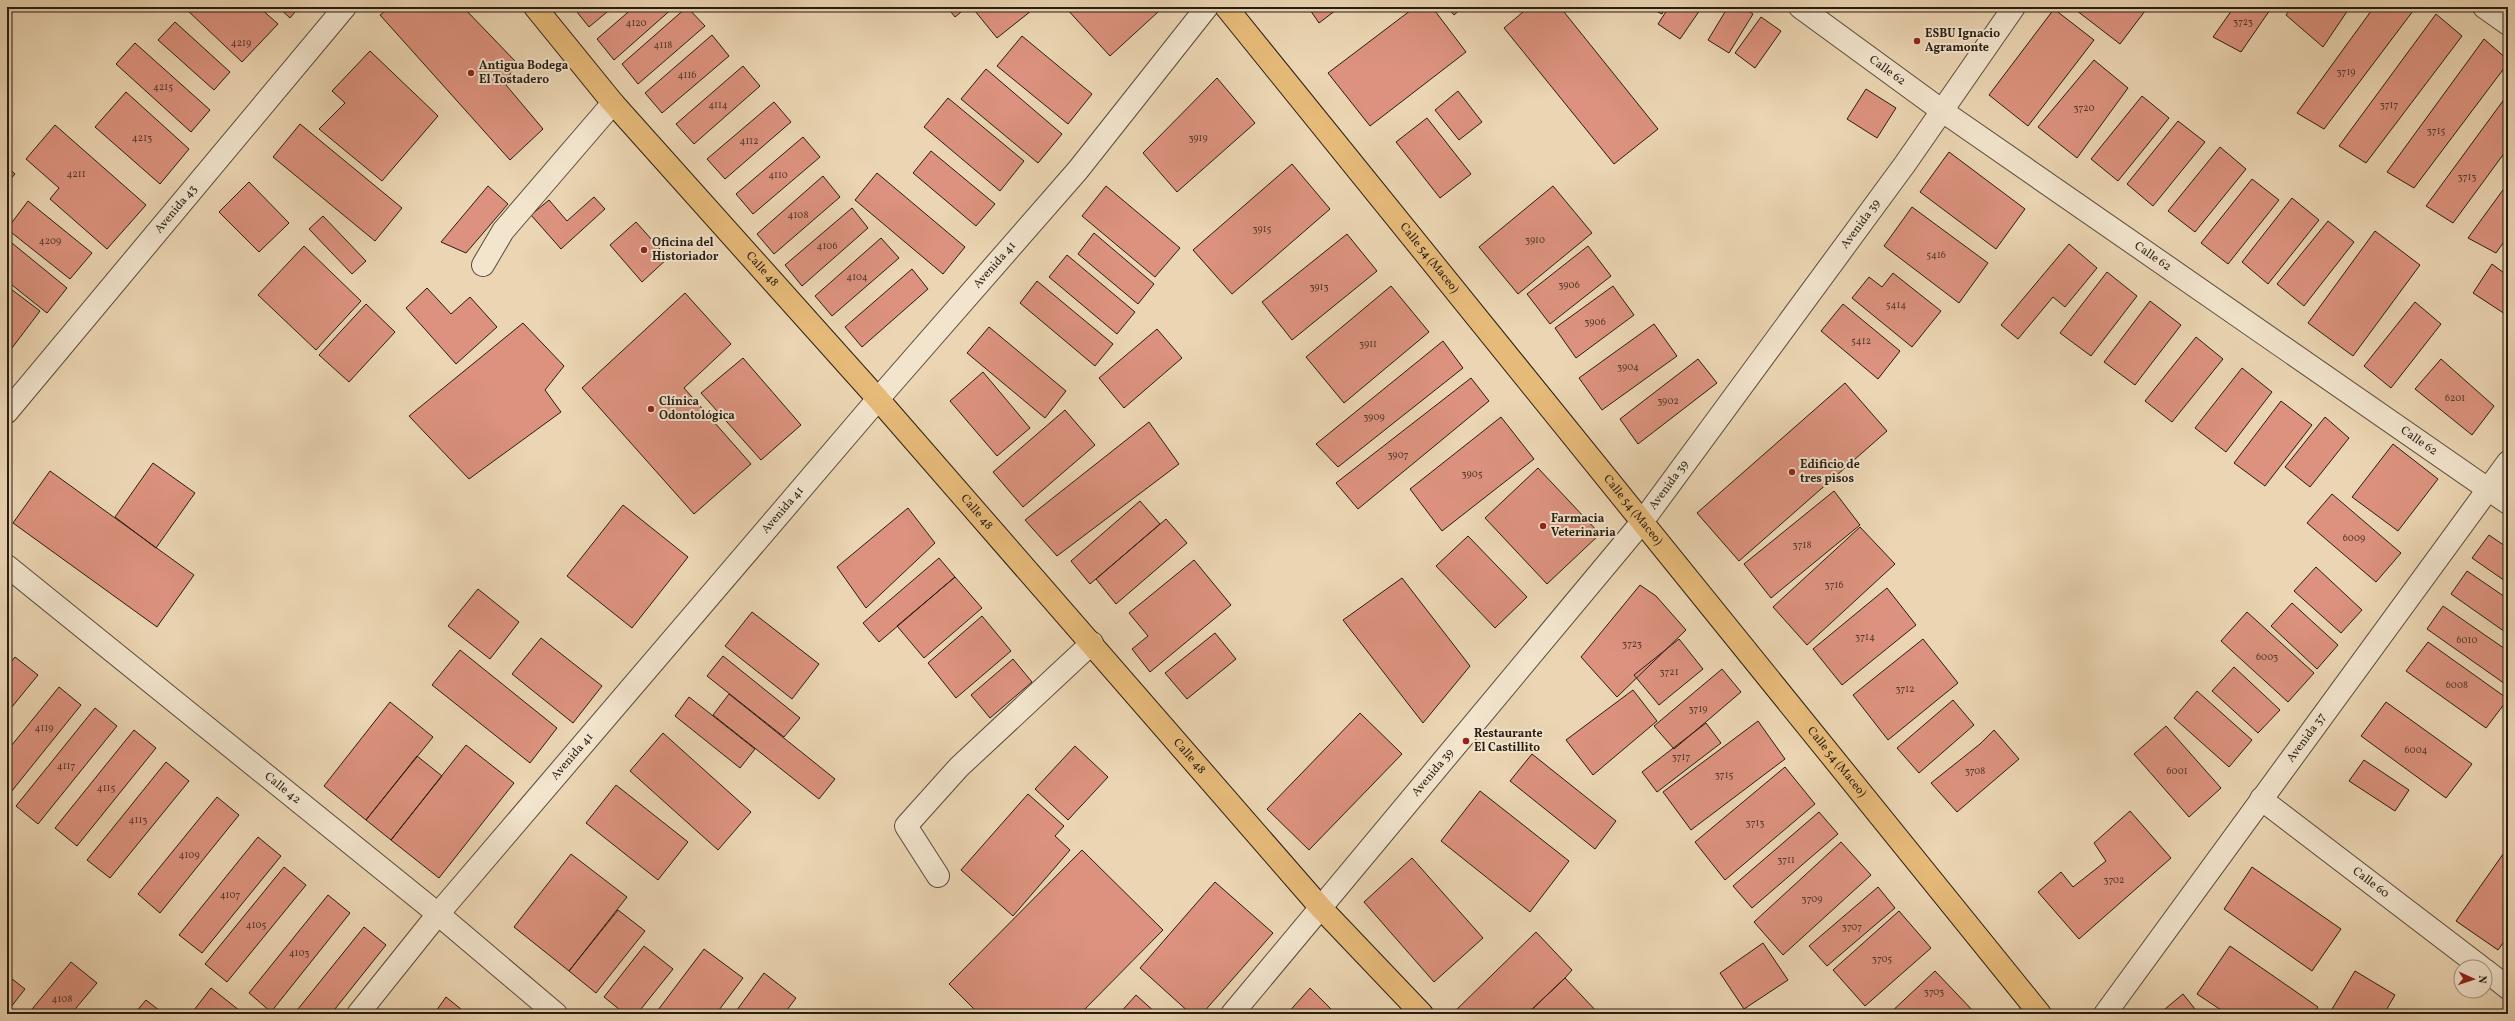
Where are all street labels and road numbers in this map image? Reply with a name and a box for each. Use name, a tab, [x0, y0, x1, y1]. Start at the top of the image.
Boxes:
street label: Calle 62	[1866, 52, 1909, 89]
street label: Avenida 43	[151, 182, 201, 237]
street label: Avenida 39	[1837, 196, 1884, 252]
street label: Calle 54 (Maceo)	[1396, 220, 1463, 297]
street label: Avenida 41	[970, 238, 1020, 292]
street label: Calle 62	[2131, 238, 2174, 275]
street label: Calle 48	[742, 248, 782, 290]
street label: Calle 62	[2397, 423, 2441, 460]
street label: Avenida 39	[1645, 457, 1693, 513]
street label: Calle 54 (Maceo)	[1599, 472, 1666, 549]
street label: Avenida 41	[758, 483, 808, 537]
street label: Calle 48	[957, 491, 996, 533]
street label: Avenida 37	[2283, 710, 2330, 766]
street label: Calle 54 (Maceo)	[1803, 724, 1870, 801]
street label: Avenida 41	[548, 730, 597, 784]
street label: Calle 48	[1169, 735, 1209, 778]
street label: Avenida 39	[1408, 745, 1458, 800]
street label: Calle 42	[261, 769, 304, 808]
street label: Calle 60	[2349, 864, 2392, 902]

